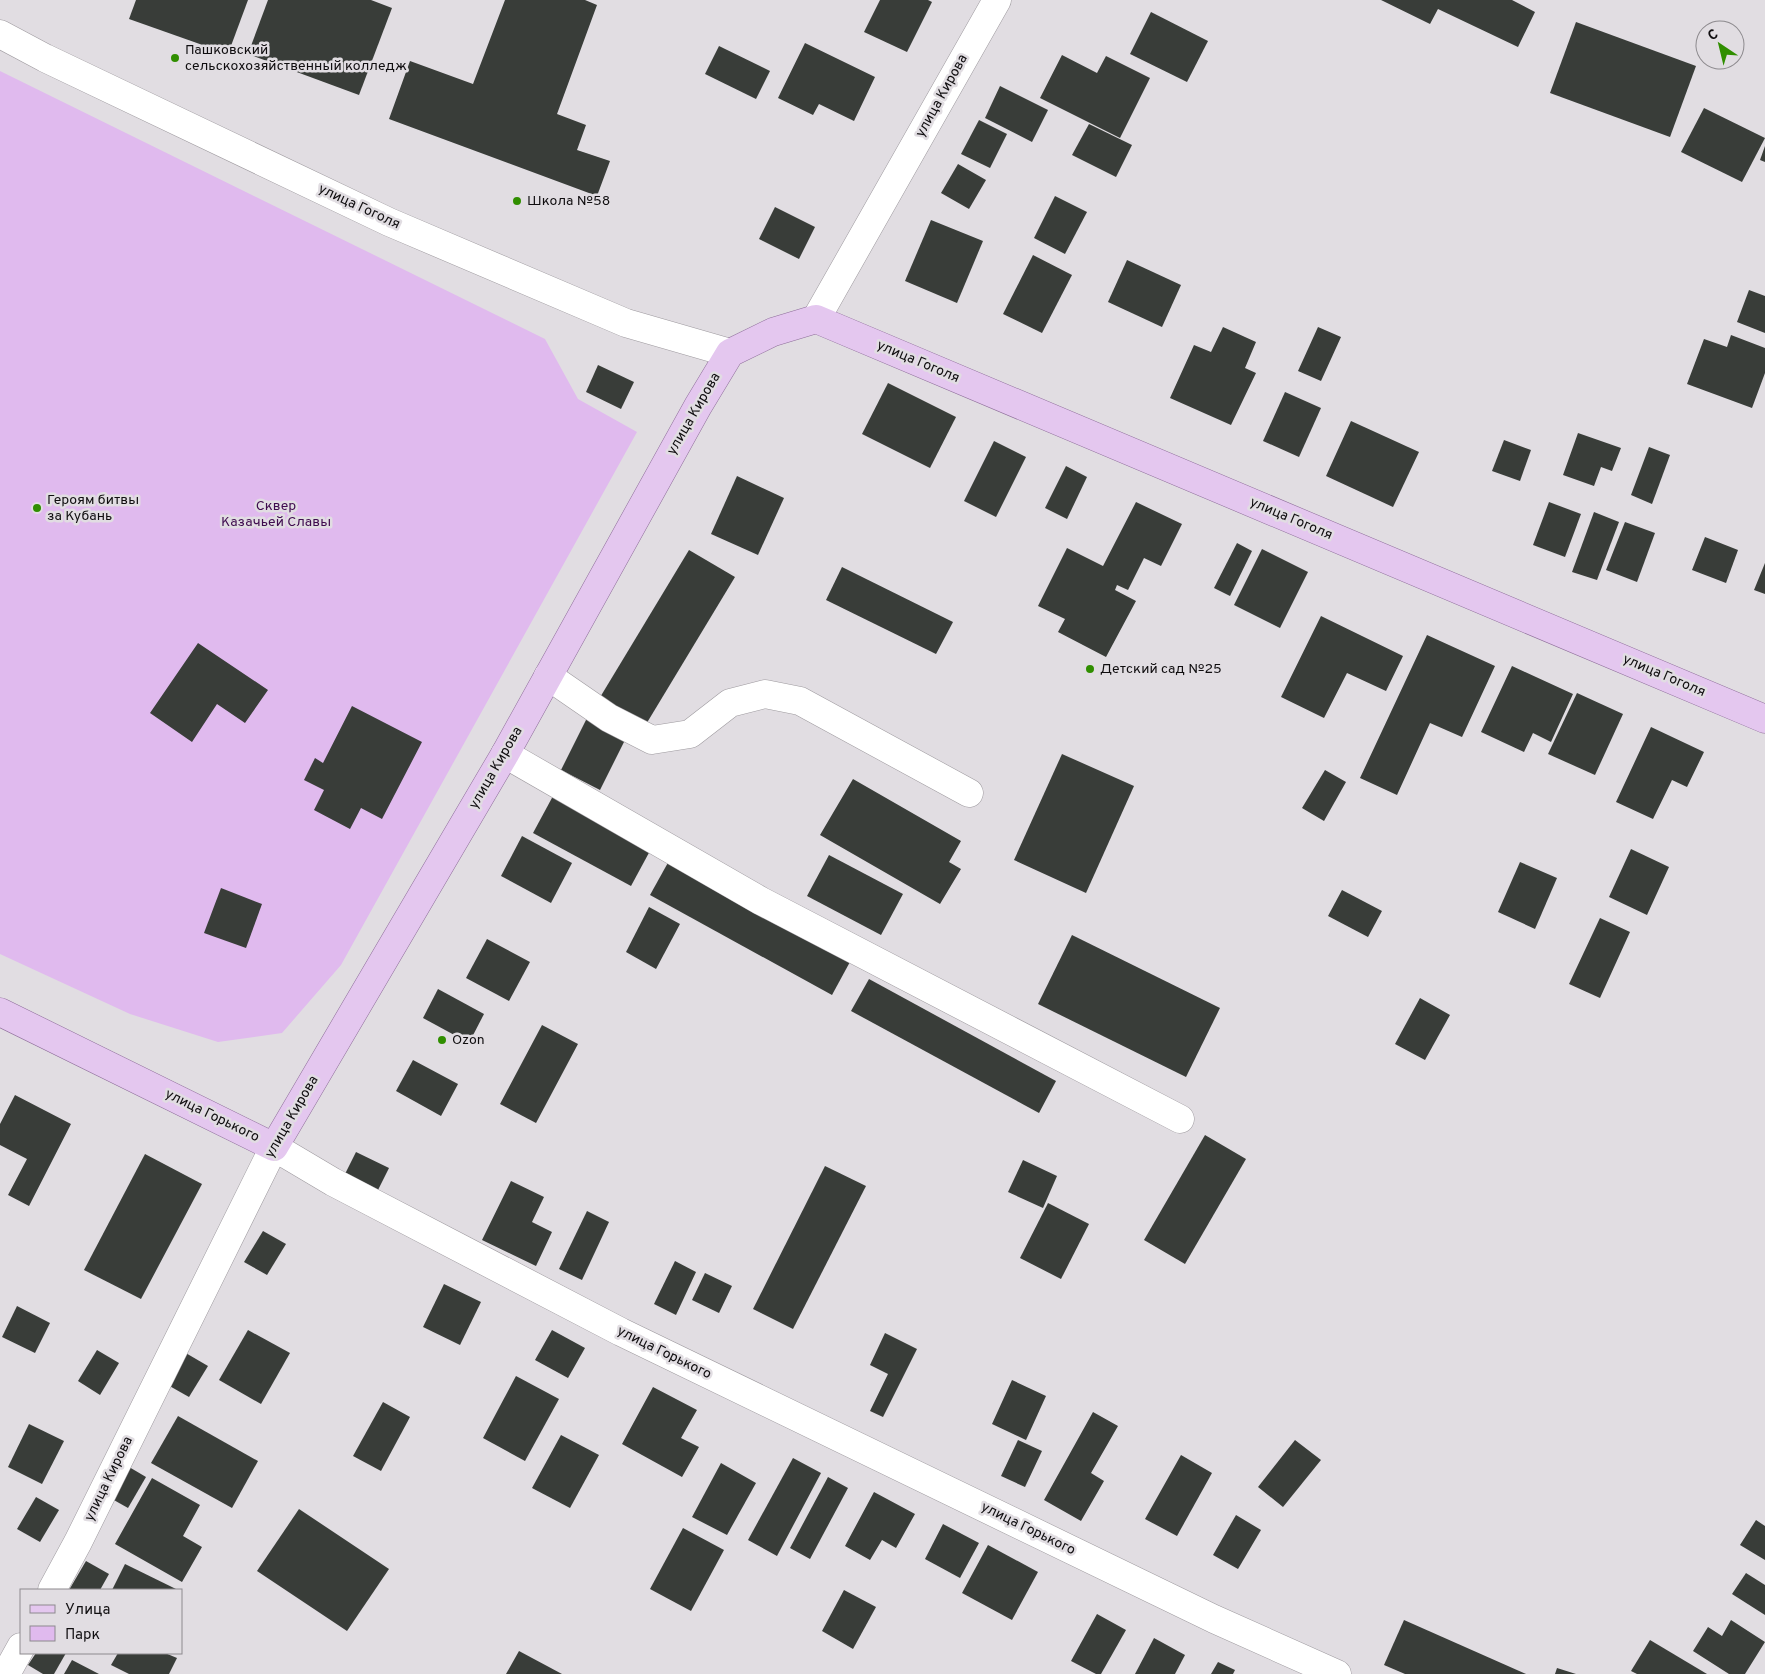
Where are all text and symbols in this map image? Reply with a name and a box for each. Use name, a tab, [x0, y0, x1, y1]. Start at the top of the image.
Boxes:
north arrow	[1695, 20, 1745, 70]
text: С	[1705, 26, 1722, 45]
place label: Пашковский сельскохозяйственный колледж	[185, 42, 407, 75]
marker: Пашковский сельскохозяйственный колледж	[169, 52, 181, 64]
street label: улица Кирова	[912, 52, 972, 140]
street label: улица Гоголя	[315, 181, 403, 233]
place label: Школа №58	[527, 193, 610, 210]
marker: Школа №58	[511, 195, 523, 207]
street label: улица Гоголя	[874, 337, 962, 387]
street label: улица Кирова	[664, 370, 724, 458]
place label: Героям битвы за Кубань	[47, 492, 139, 525]
street label: улица Гоголя	[1247, 494, 1335, 544]
park label: Сквер Казачьей Славы	[221, 498, 331, 531]
marker: Героям битвы за Кубань	[31, 502, 43, 514]
street label: улица Гоголя	[1620, 651, 1708, 701]
place label: Детский сад №25	[1100, 661, 1222, 678]
marker: Детский сад №25	[1084, 663, 1096, 675]
street label: улица Кирова	[466, 724, 526, 812]
place label: Ozon	[452, 1032, 485, 1049]
marker: Ozon	[436, 1034, 448, 1046]
street label: улица Кирова	[262, 1073, 322, 1161]
street label: улица Горького	[162, 1086, 262, 1146]
street label: улица Горького	[614, 1323, 714, 1383]
street label: улица Кирова	[81, 1434, 137, 1524]
street label: улица Горького	[978, 1499, 1078, 1559]
legend	[20, 1589, 182, 1654]
text: Улица	[65, 1601, 110, 1620]
text: Парк	[65, 1626, 100, 1645]

